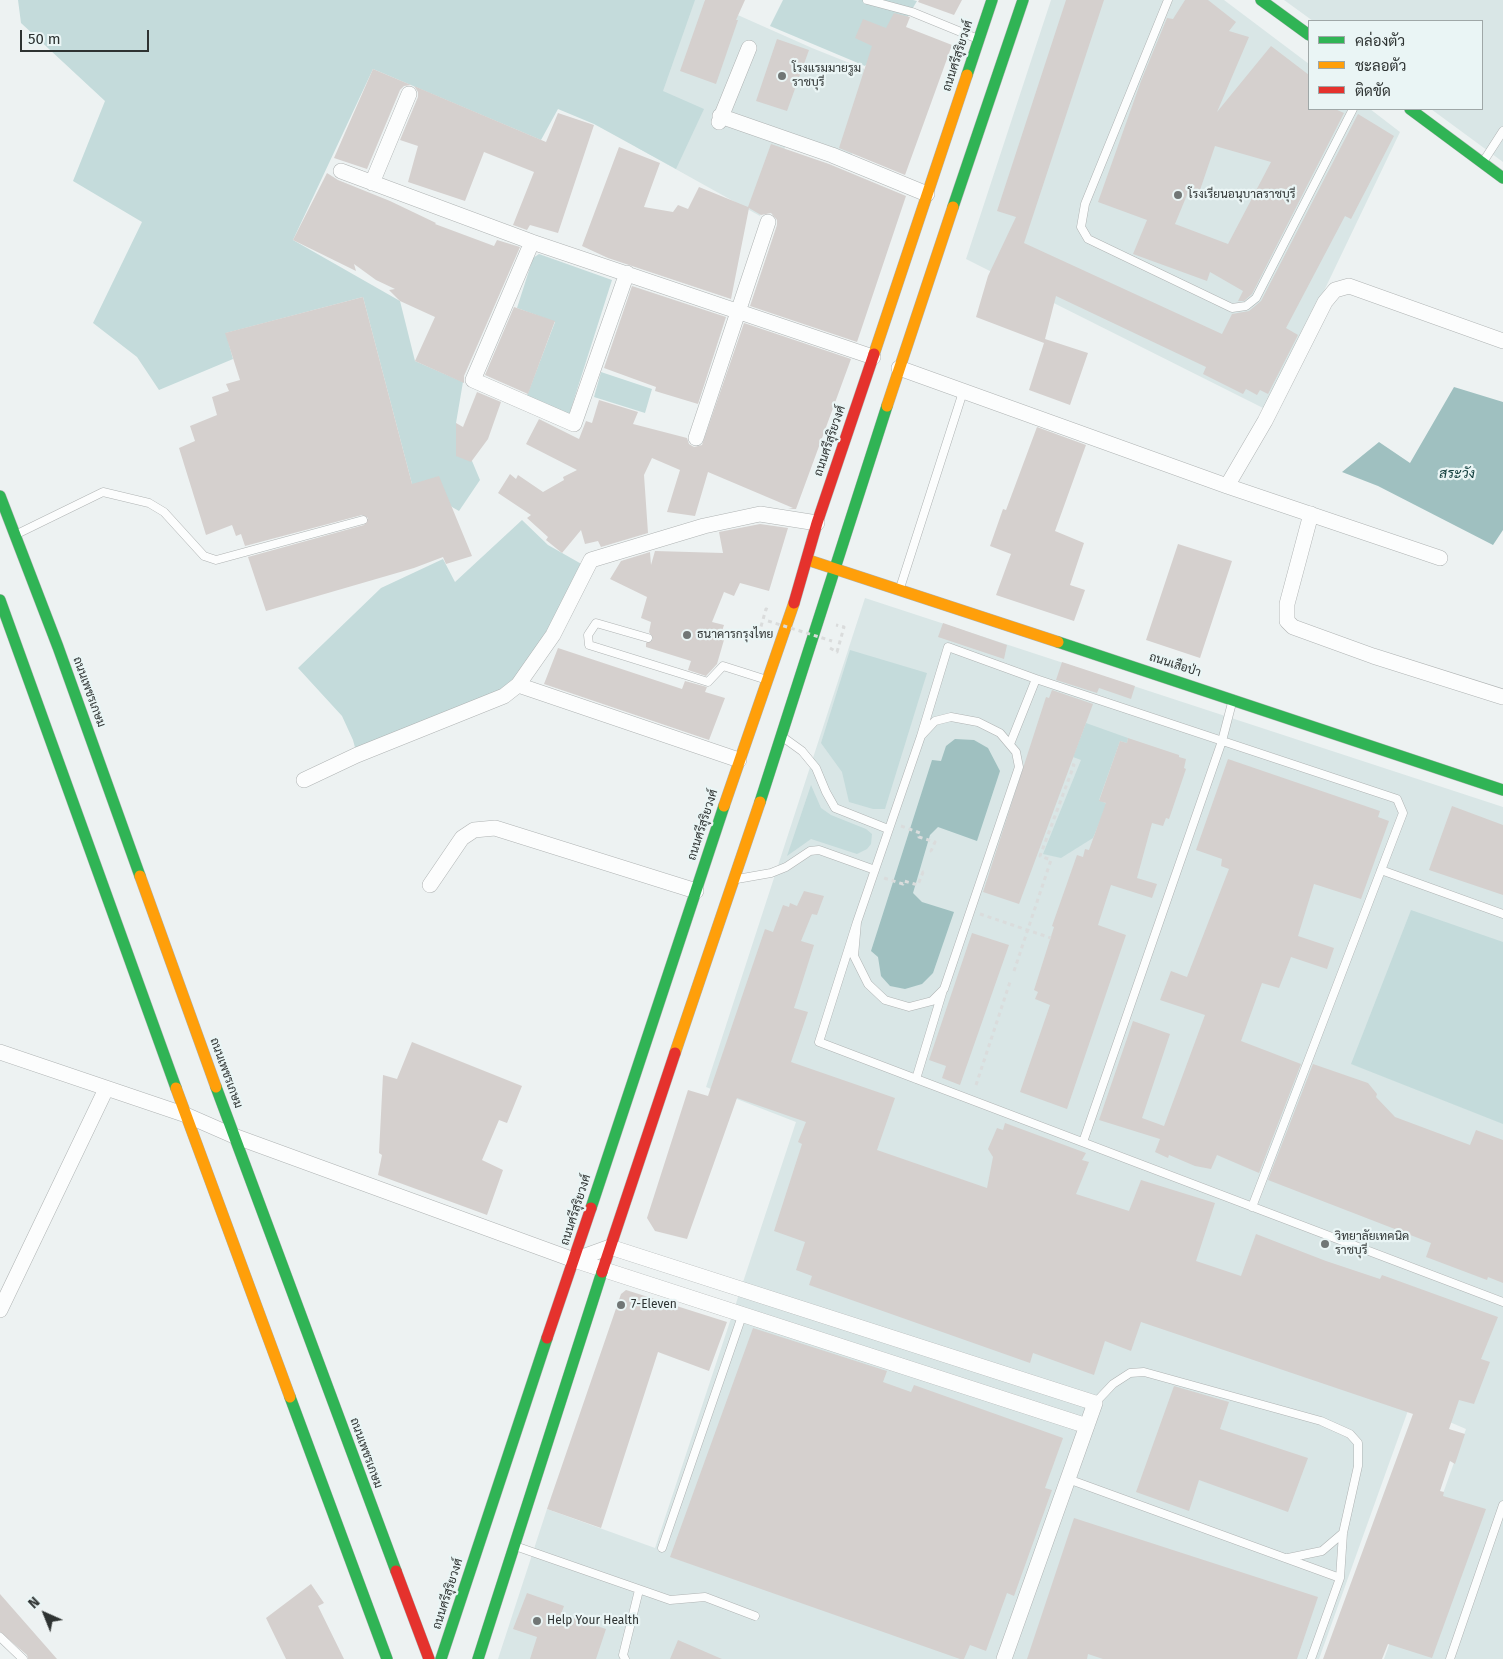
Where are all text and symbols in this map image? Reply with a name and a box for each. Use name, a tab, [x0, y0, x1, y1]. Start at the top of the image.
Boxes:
street label: ถนนศรีสุริยวงศ์	[940, 19, 976, 93]
scale bar	[22, 20, 151, 52]
legend	[1308, 20, 1483, 110]
text: 50 m	[28, 30, 61, 48]
text: คล่องตัว	[1355, 32, 1405, 50]
text: ชะลอตัว	[1355, 57, 1406, 75]
place label: โรงแรมมายรูม ราชบุรี	[792, 62, 861, 90]
marker: โรงแรมมายรูม ราชบุรี	[776, 70, 788, 82]
text: ติดขัด	[1355, 82, 1391, 100]
place label: โรงเรียนอนุบาลราชบุรี	[1188, 188, 1295, 202]
marker: โรงเรียนอนุบาลราชบุรี	[1172, 189, 1184, 201]
street label: ถนนศรีสุริยวงศ์	[811, 404, 849, 478]
water label: สระวัง	[1439, 466, 1475, 482]
place label: ธนาคารกรุงไทย	[697, 628, 773, 642]
marker: ธนาคารกรุงไทย	[681, 629, 693, 641]
street label: ถนนเสือป่า	[1147, 650, 1203, 680]
street label: ถนนเพชรเกษม	[70, 655, 108, 729]
street label: ถนนศรีสุริยวงศ์	[685, 788, 721, 862]
street label: ถนนเพชรเกษม	[207, 1036, 245, 1110]
street label: ถนนศรีสุริยวงศ์	[558, 1173, 594, 1247]
place label: วิทยาลัยเทคนิค ราชบุรี	[1335, 1230, 1409, 1258]
marker: วิทยาลัยเทคนิค ราชบุรี	[1319, 1238, 1331, 1250]
place label: 7-Eleven	[631, 1298, 677, 1312]
marker: 7-Eleven	[615, 1299, 627, 1311]
street label: ถนนเพชรเกษม	[347, 1416, 385, 1490]
street label: ถนนศรีสุริยวงศ์	[430, 1557, 466, 1631]
north arrow	[20, 1589, 70, 1639]
text: N	[25, 1594, 43, 1612]
place label: Help Your Health	[547, 1614, 639, 1628]
marker: Help Your Health	[531, 1615, 543, 1627]

